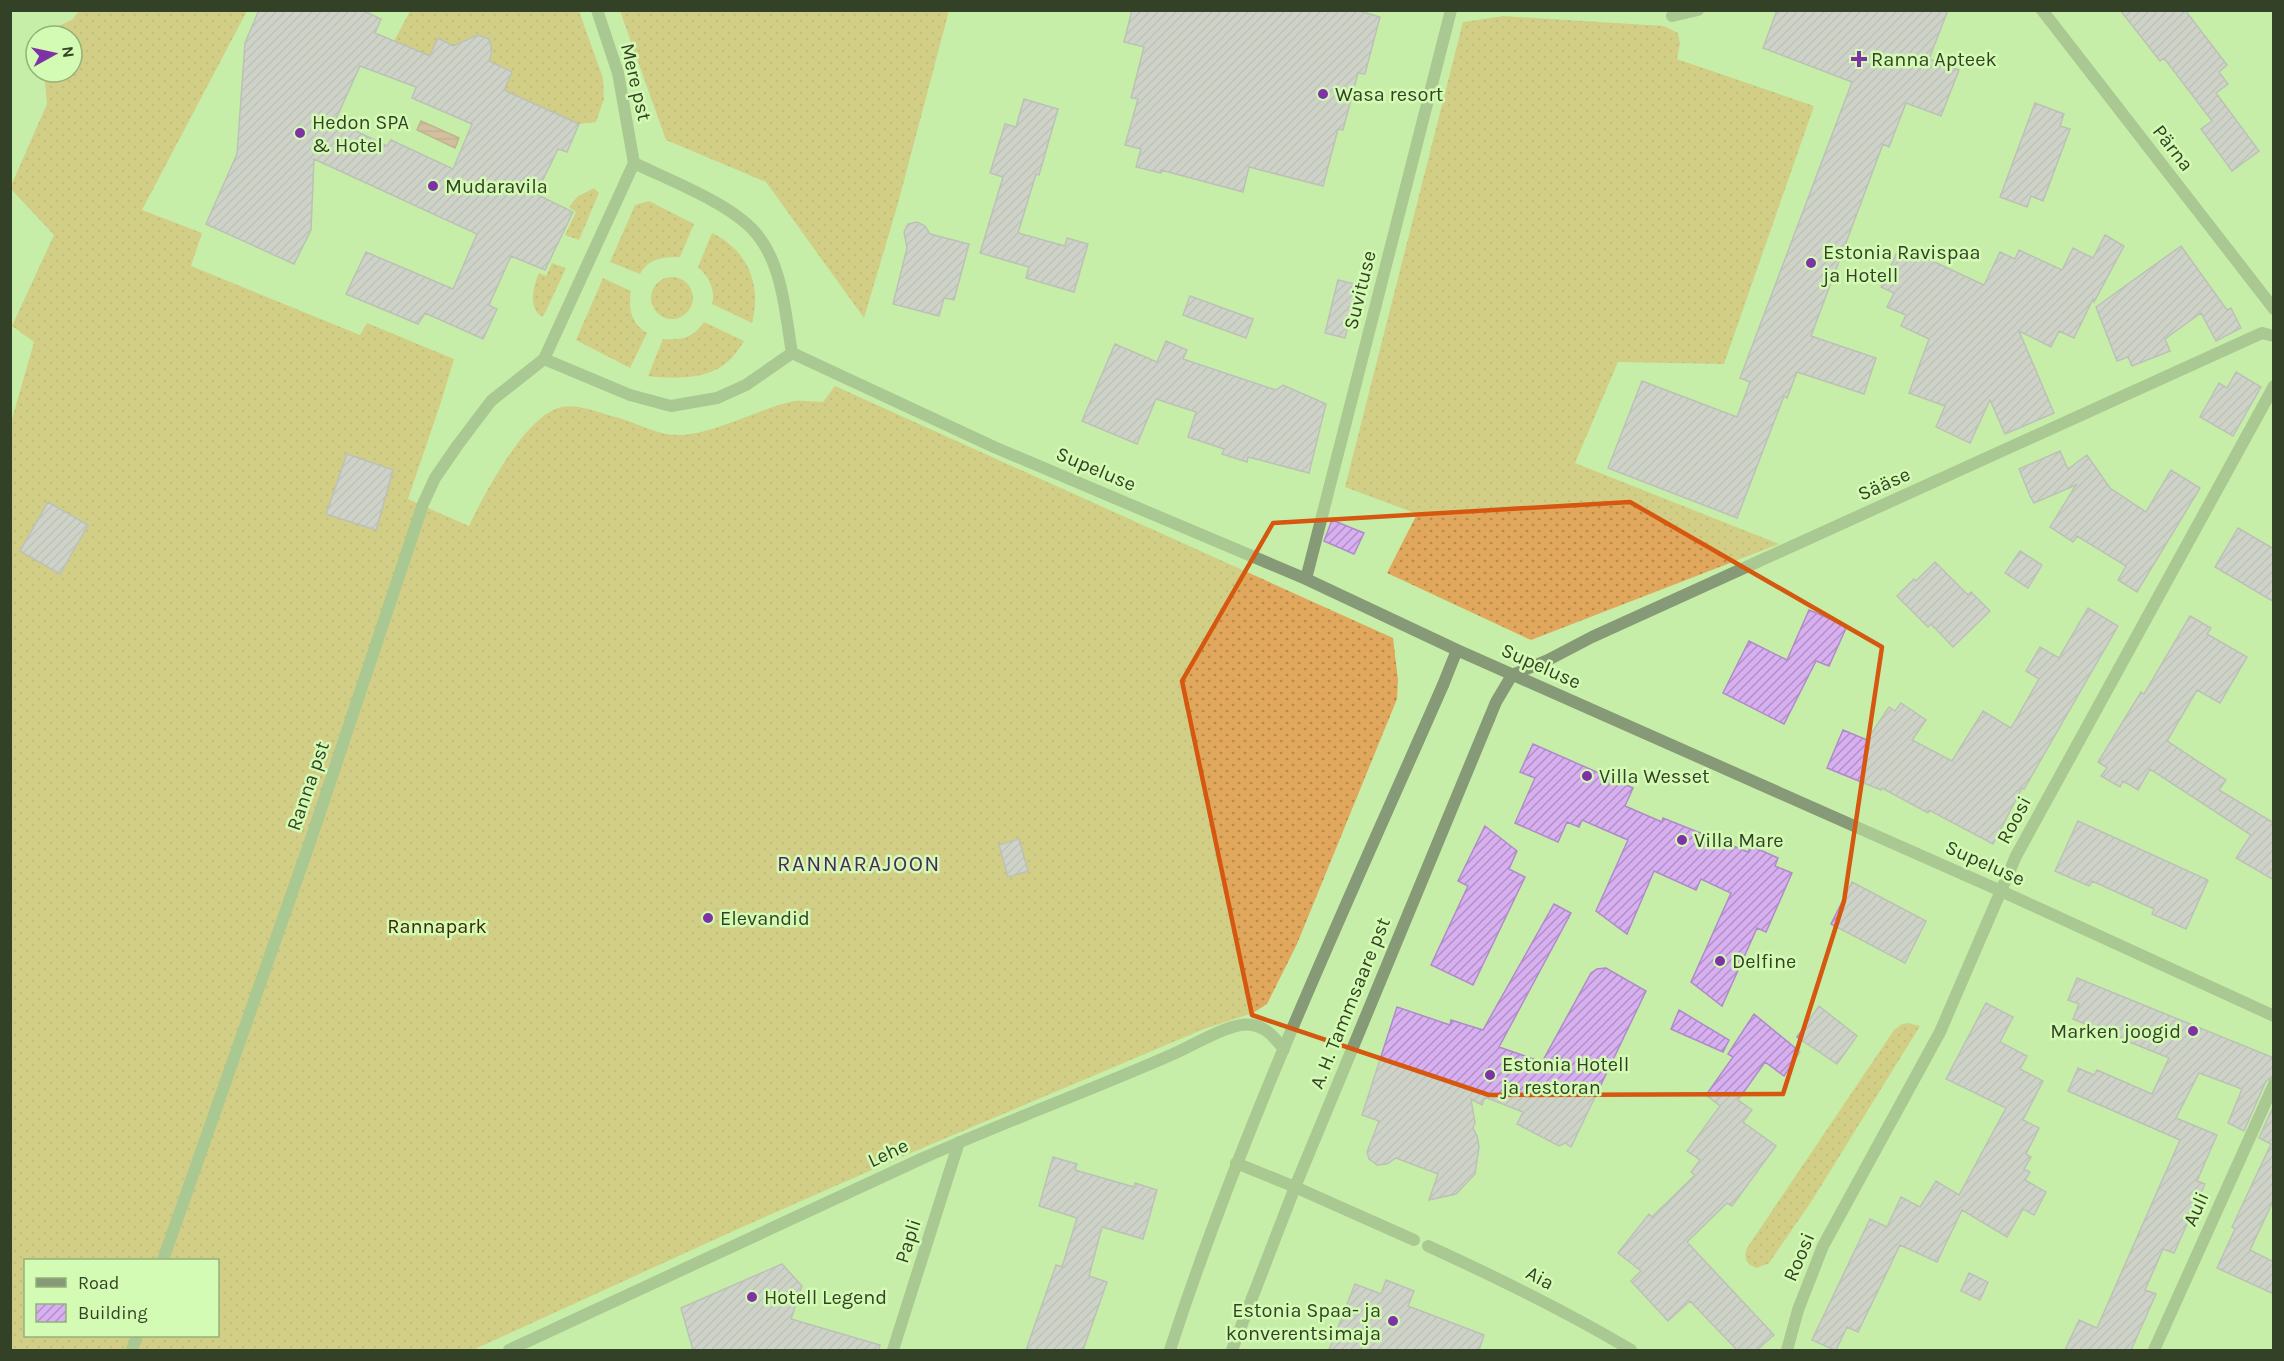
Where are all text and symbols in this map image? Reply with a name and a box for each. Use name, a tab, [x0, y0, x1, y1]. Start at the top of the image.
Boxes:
north arrow	[24, 24, 84, 84]
street label: Mere pst	[616, 41, 656, 124]
text: N	[58, 45, 79, 59]
place label: Ranna Apteek	[1871, 48, 1997, 71]
marker: Ranna Apteek	[1852, 52, 1866, 66]
place label: Wasa resort	[1335, 83, 1444, 106]
marker: Wasa resort	[1316, 87, 1330, 101]
place label: Hedon SPA & Hotel	[312, 111, 409, 157]
street label: Pärna	[2148, 120, 2198, 176]
marker: Hedon SPA & Hotel	[293, 126, 307, 140]
place label: Mudaravila	[445, 175, 548, 198]
marker: Mudaravila	[426, 179, 440, 193]
place label: Estonia Ravispaa ja Hotell	[1821, 241, 1980, 287]
street label: Suvituse	[1339, 248, 1381, 332]
marker: Estonia Ravispaa ja Hotell	[1804, 256, 1818, 270]
street label: Supeluse	[1053, 442, 1139, 496]
street label: Sääse	[1854, 462, 1914, 506]
street label: Supeluse	[1498, 638, 1584, 694]
street label: Ranna pst	[282, 738, 334, 834]
place label: Villa Wesset	[1599, 765, 1710, 788]
marker: Villa Wesset	[1580, 769, 1594, 783]
street label: Roosi	[1992, 792, 2036, 848]
place label: Villa Mare	[1694, 829, 1784, 852]
marker: Villa Mare	[1675, 833, 1689, 847]
street label: Supeluse	[1942, 835, 2028, 891]
district label: RANNARAJOON	[777, 851, 941, 877]
place label: Elevandid	[720, 907, 810, 930]
marker: Elevandid	[701, 911, 715, 925]
street label: A. H. Tammsaare pst	[1305, 914, 1395, 1092]
park label: Rannapark	[387, 915, 487, 938]
place label: Delfine	[1732, 950, 1796, 973]
marker: Delfine	[1713, 954, 1727, 968]
place label: Marken joogid	[2050, 1020, 2181, 1043]
marker: Marken joogid	[2186, 1024, 2200, 1038]
place label: Estonia Hotell ja restoran	[1500, 1053, 1629, 1099]
marker: Estonia Hotell ja restoran	[1483, 1068, 1497, 1082]
street label: Lehe	[864, 1134, 912, 1172]
street label: Auli	[2178, 1188, 2214, 1230]
street label: Papli	[890, 1216, 926, 1266]
street label: Roosi	[1779, 1229, 1819, 1285]
legend	[24, 1259, 219, 1337]
street label: Aia	[1522, 1261, 1558, 1295]
text: Road	[78, 1272, 119, 1294]
place label: Hotell Legend	[764, 1286, 887, 1309]
marker: Hotell Legend	[745, 1290, 759, 1304]
place label: Estonia Spaa- ja konverentsimaja	[1226, 1299, 1381, 1345]
text: Building	[78, 1302, 148, 1324]
marker: Estonia Spaa- ja konverentsimaja	[1386, 1314, 1400, 1328]

